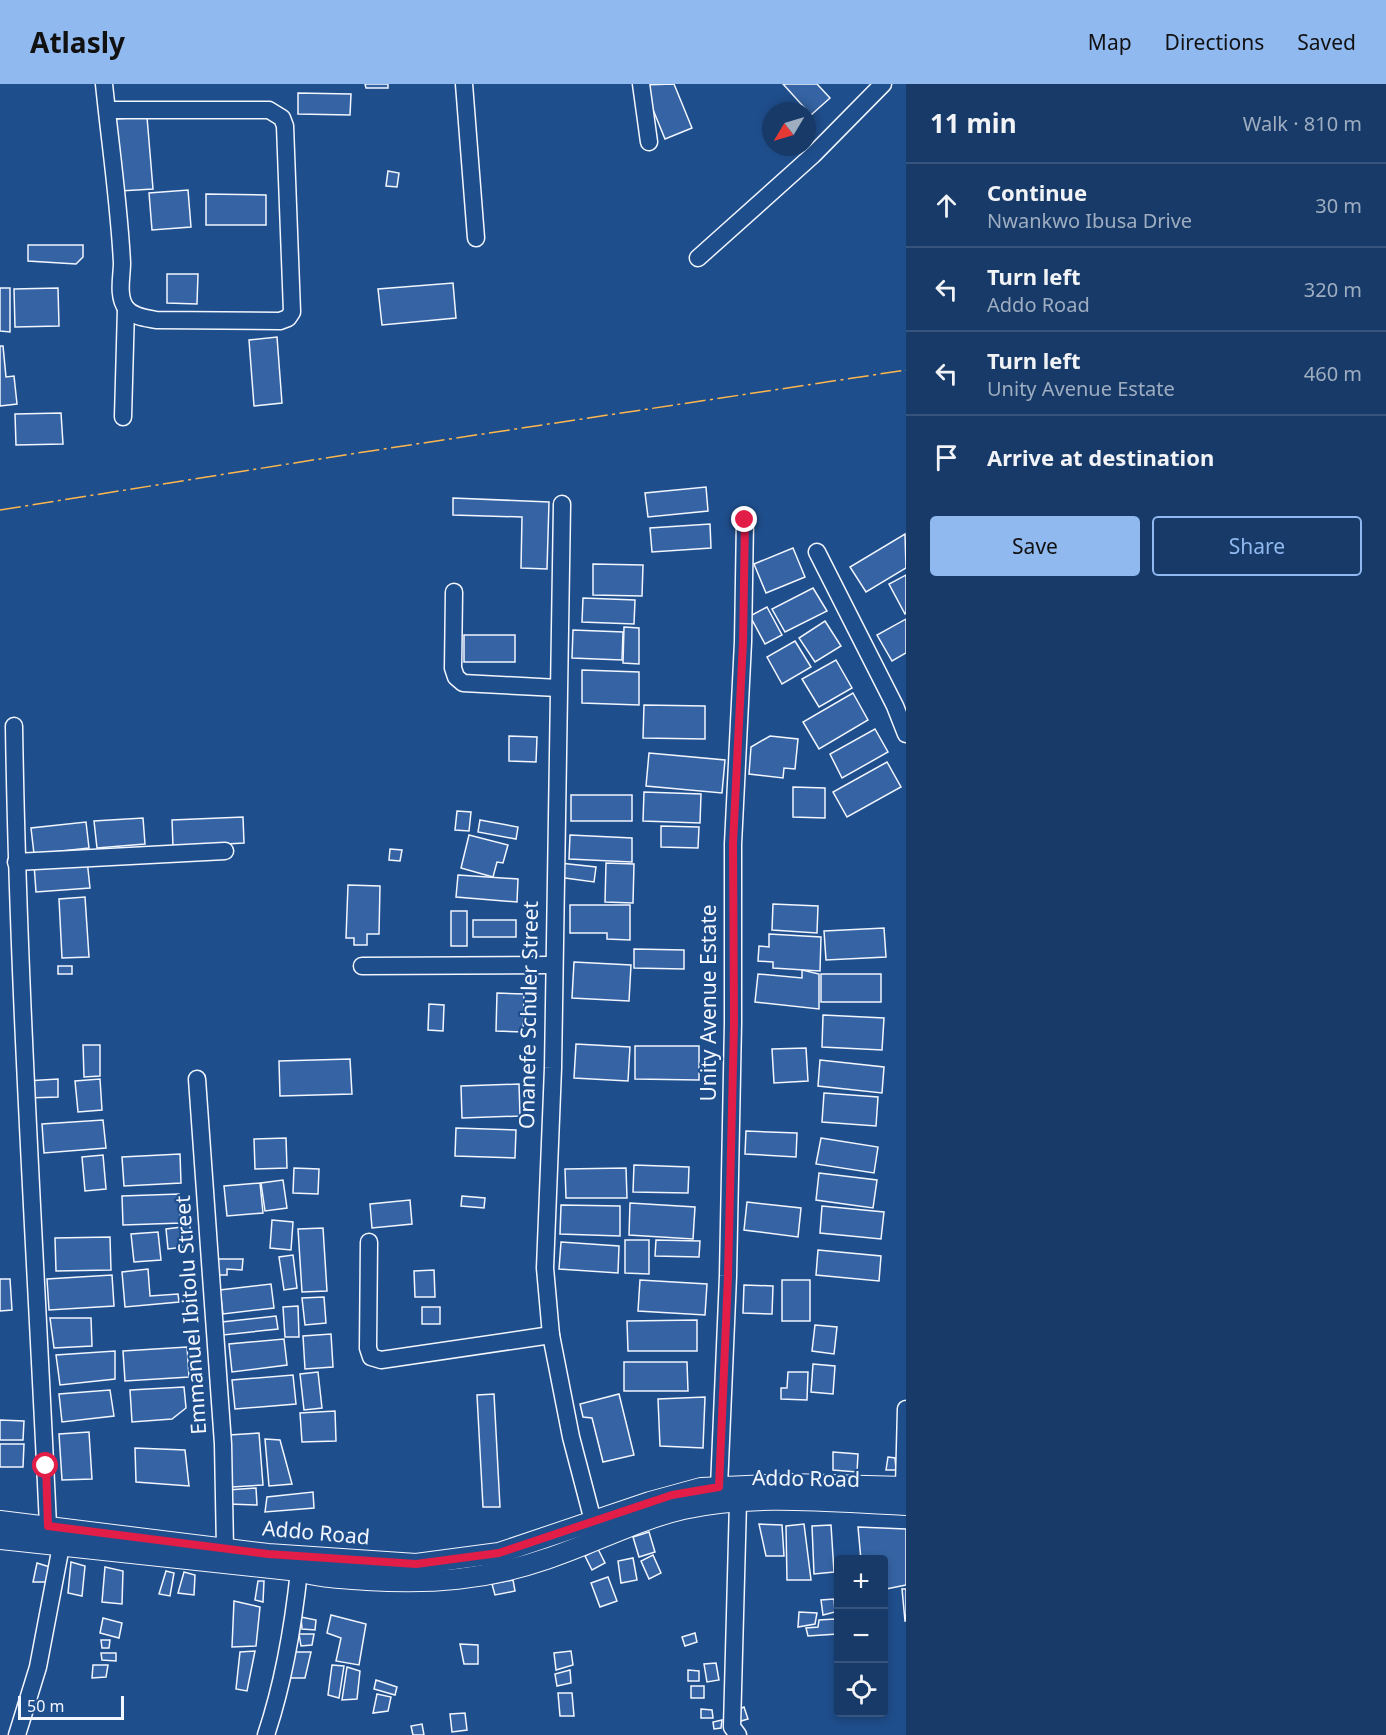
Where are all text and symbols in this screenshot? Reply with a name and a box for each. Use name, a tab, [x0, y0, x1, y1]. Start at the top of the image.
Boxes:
text: Atlasly	[30, 23, 125, 61]
text: Map	[1088, 28, 1132, 56]
text: Directions	[1165, 28, 1264, 56]
text: Saved	[1297, 28, 1356, 56]
north arrow	[762, 102, 816, 156]
text: 11 min	[930, 105, 1017, 141]
text: Walk · 810 m	[1243, 110, 1362, 137]
text: Continue	[987, 177, 1087, 207]
icon: ahead	[930, 189, 963, 222]
text: 30 m	[1315, 192, 1362, 219]
text: Nwankwo Ibusa Drive	[987, 207, 1192, 234]
text: Turn left	[987, 261, 1081, 291]
icon: left	[930, 273, 963, 306]
text: 320 m	[1304, 276, 1362, 303]
text: Addo Road	[987, 291, 1090, 318]
text: Turn left	[987, 345, 1081, 375]
icon: left	[930, 357, 963, 390]
text: 460 m	[1304, 360, 1362, 387]
text: Unity Avenue Estate	[987, 375, 1175, 402]
icon: arrive	[930, 441, 963, 474]
text: Arrive at destination	[987, 442, 1214, 472]
route end	[731, 506, 757, 532]
button: Save	[930, 516, 1140, 576]
button: Share	[1152, 516, 1362, 576]
street label: Onanefe Schuler Street	[512, 900, 544, 1129]
street label: Unity Avenue Estate	[694, 904, 722, 1102]
street label: Emmanuel Ibitolu Street	[168, 1194, 212, 1436]
route start	[32, 1452, 58, 1478]
street label: Addo Road	[752, 1463, 860, 1493]
street label: Addo Road	[261, 1513, 371, 1551]
map controls	[834, 1555, 888, 1717]
button: +	[834, 1555, 888, 1609]
button: −	[834, 1609, 888, 1663]
button: locate	[834, 1663, 888, 1717]
scale bar	[18, 1693, 124, 1720]
text: 50 m	[27, 1695, 64, 1717]

